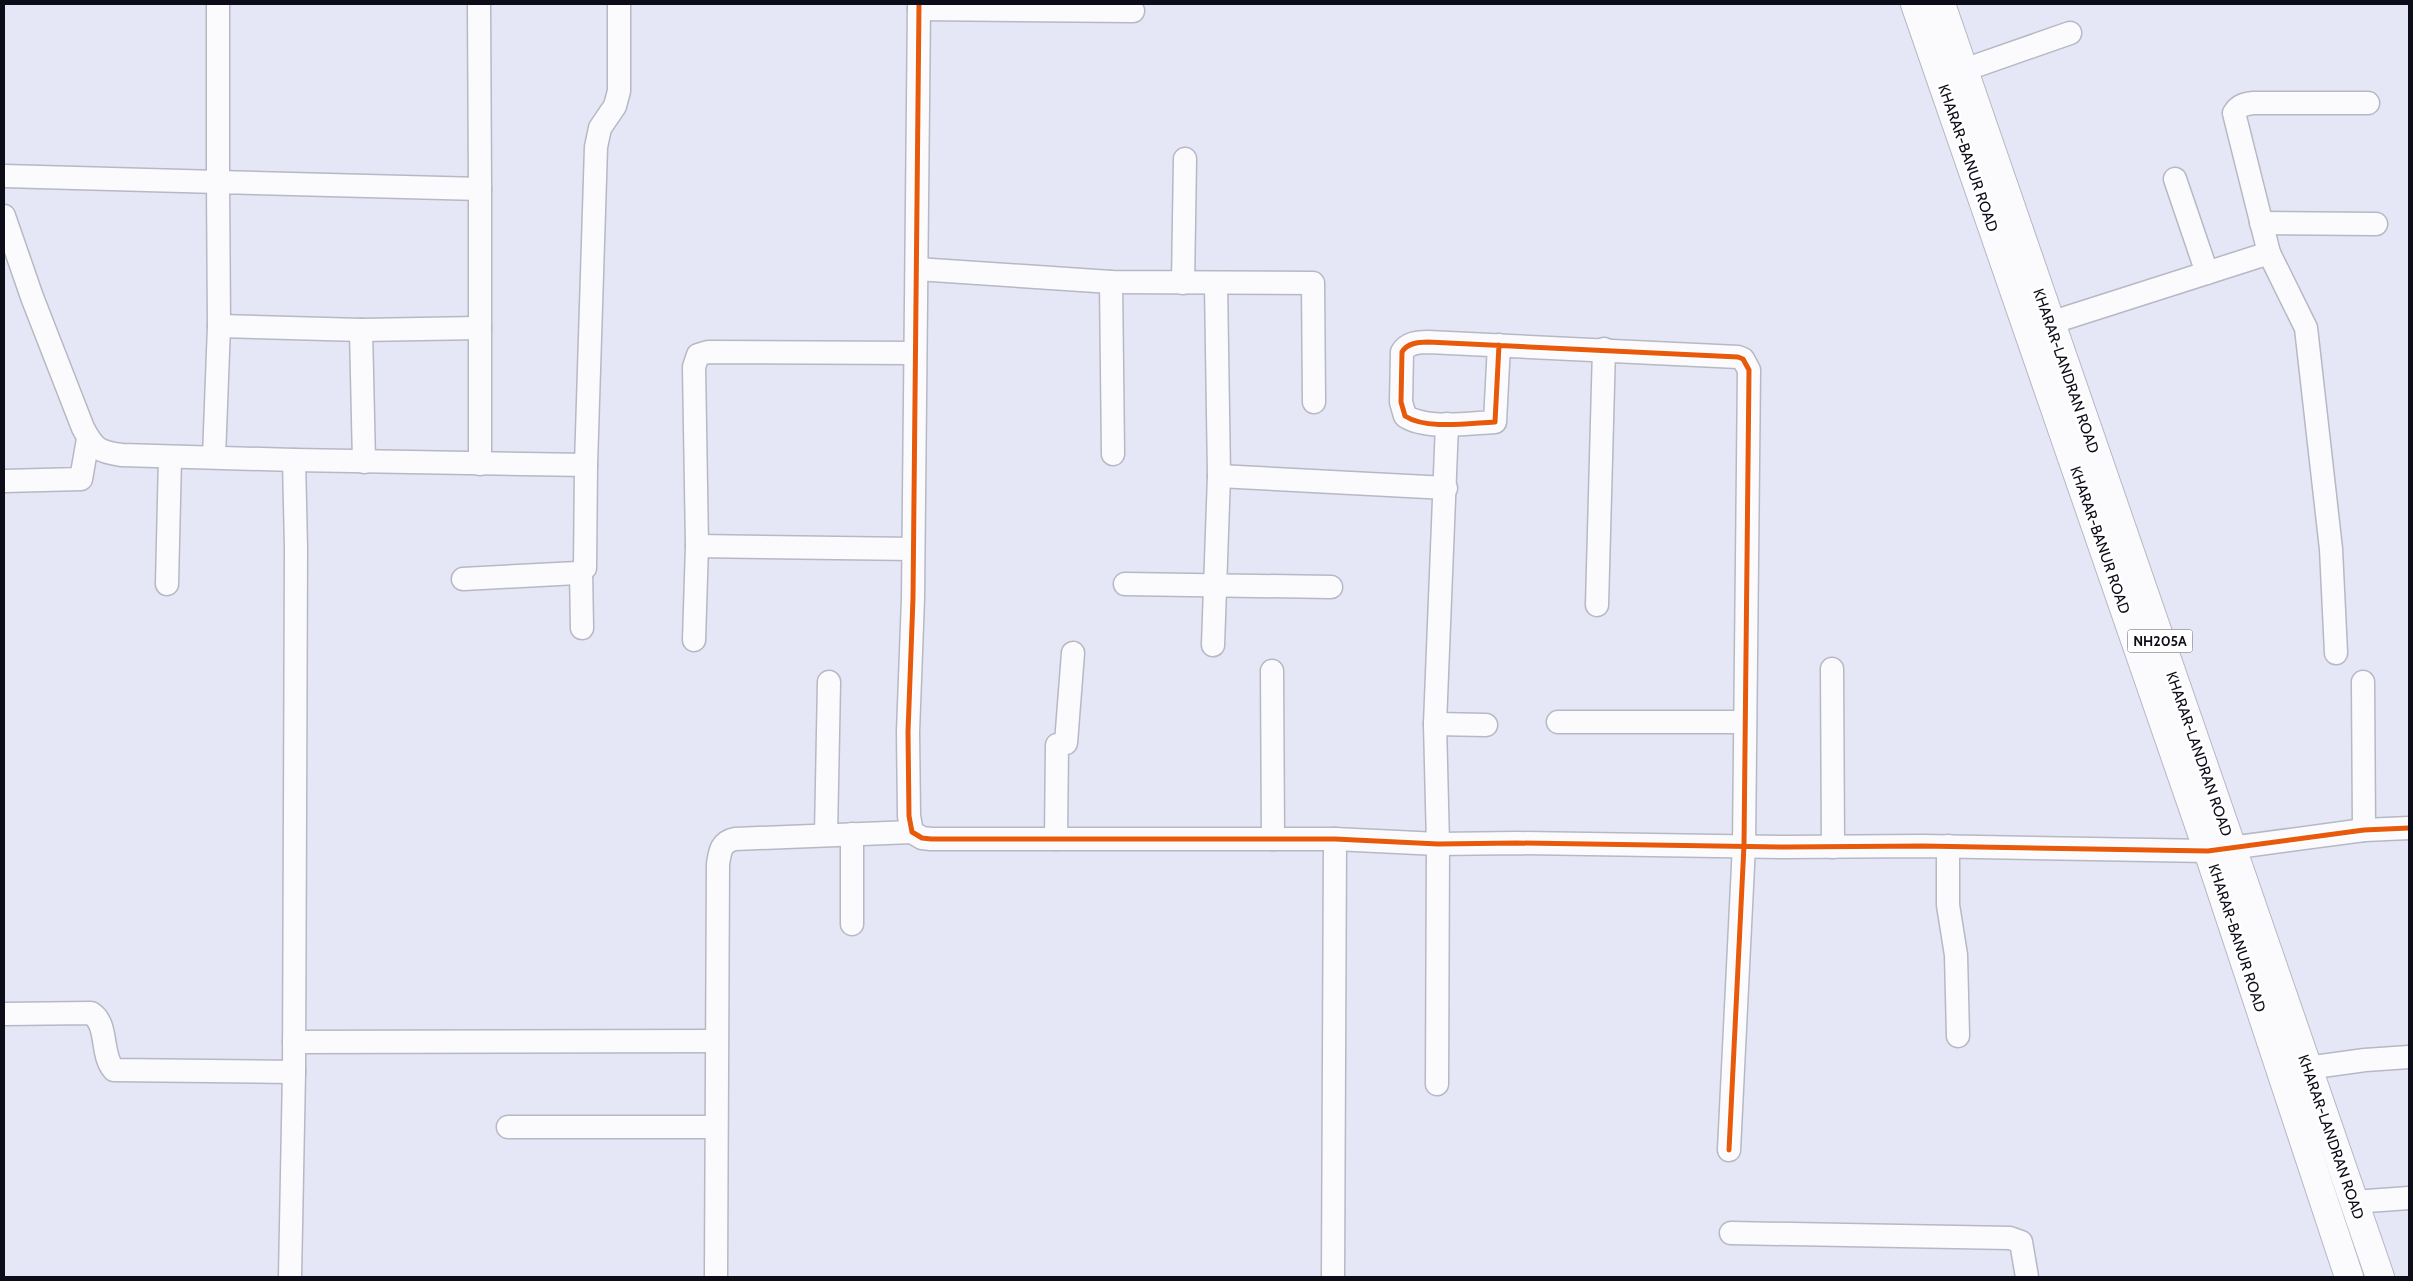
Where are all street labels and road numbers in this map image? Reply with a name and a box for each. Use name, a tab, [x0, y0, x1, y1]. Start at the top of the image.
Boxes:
street label: KHARAR-BANUR ROAD	[1934, 82, 2002, 234]
street label: KHARAR-LANDRAN ROAD	[2029, 286, 2103, 456]
street label: KHARAR-BANUR ROAD	[2066, 464, 2134, 616]
road number: NH205A	[2128, 630, 2192, 652]
street label: KHARAR-LANDRAN ROAD	[2162, 669, 2236, 839]
street label: KHARAR-BANUR ROAD	[2205, 862, 2269, 1014]
street label: KHARAR-LANDRAN ROAD	[2294, 1052, 2368, 1222]

